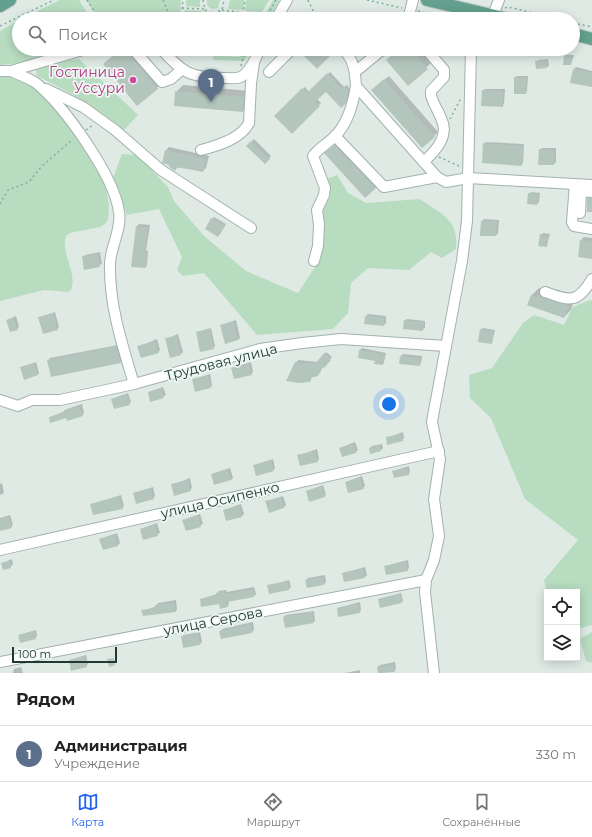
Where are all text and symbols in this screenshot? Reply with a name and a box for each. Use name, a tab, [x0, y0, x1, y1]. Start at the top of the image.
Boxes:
search box	[12, 12, 580, 56]
icon: search	[26, 23, 48, 45]
text: Поиск	[58, 25, 107, 44]
place label: Гостиница Уссури	[49, 63, 125, 97]
pin: 1	[198, 69, 224, 102]
marker: Гостиница Уссури	[128, 75, 138, 85]
street label: Трудовая улица	[163, 339, 279, 385]
your location	[379, 394, 399, 414]
street label: улица Осипенко	[158, 478, 281, 523]
map controls	[544, 589, 580, 661]
button: locate	[544, 589, 580, 625]
street label: улица Серова	[161, 603, 264, 640]
button: layers	[544, 625, 580, 661]
scale bar	[12, 645, 117, 664]
text: 100 m	[18, 647, 51, 661]
text: Рядом	[16, 689, 75, 709]
text: Администрация	[54, 736, 187, 755]
text: 1	[26, 746, 32, 762]
text: 330 m	[536, 746, 576, 762]
text: Учреждение	[54, 755, 140, 771]
tab: Карта	[71, 791, 104, 829]
tab: Маршрут	[246, 791, 300, 829]
tab: Сохранённые	[442, 791, 521, 829]

